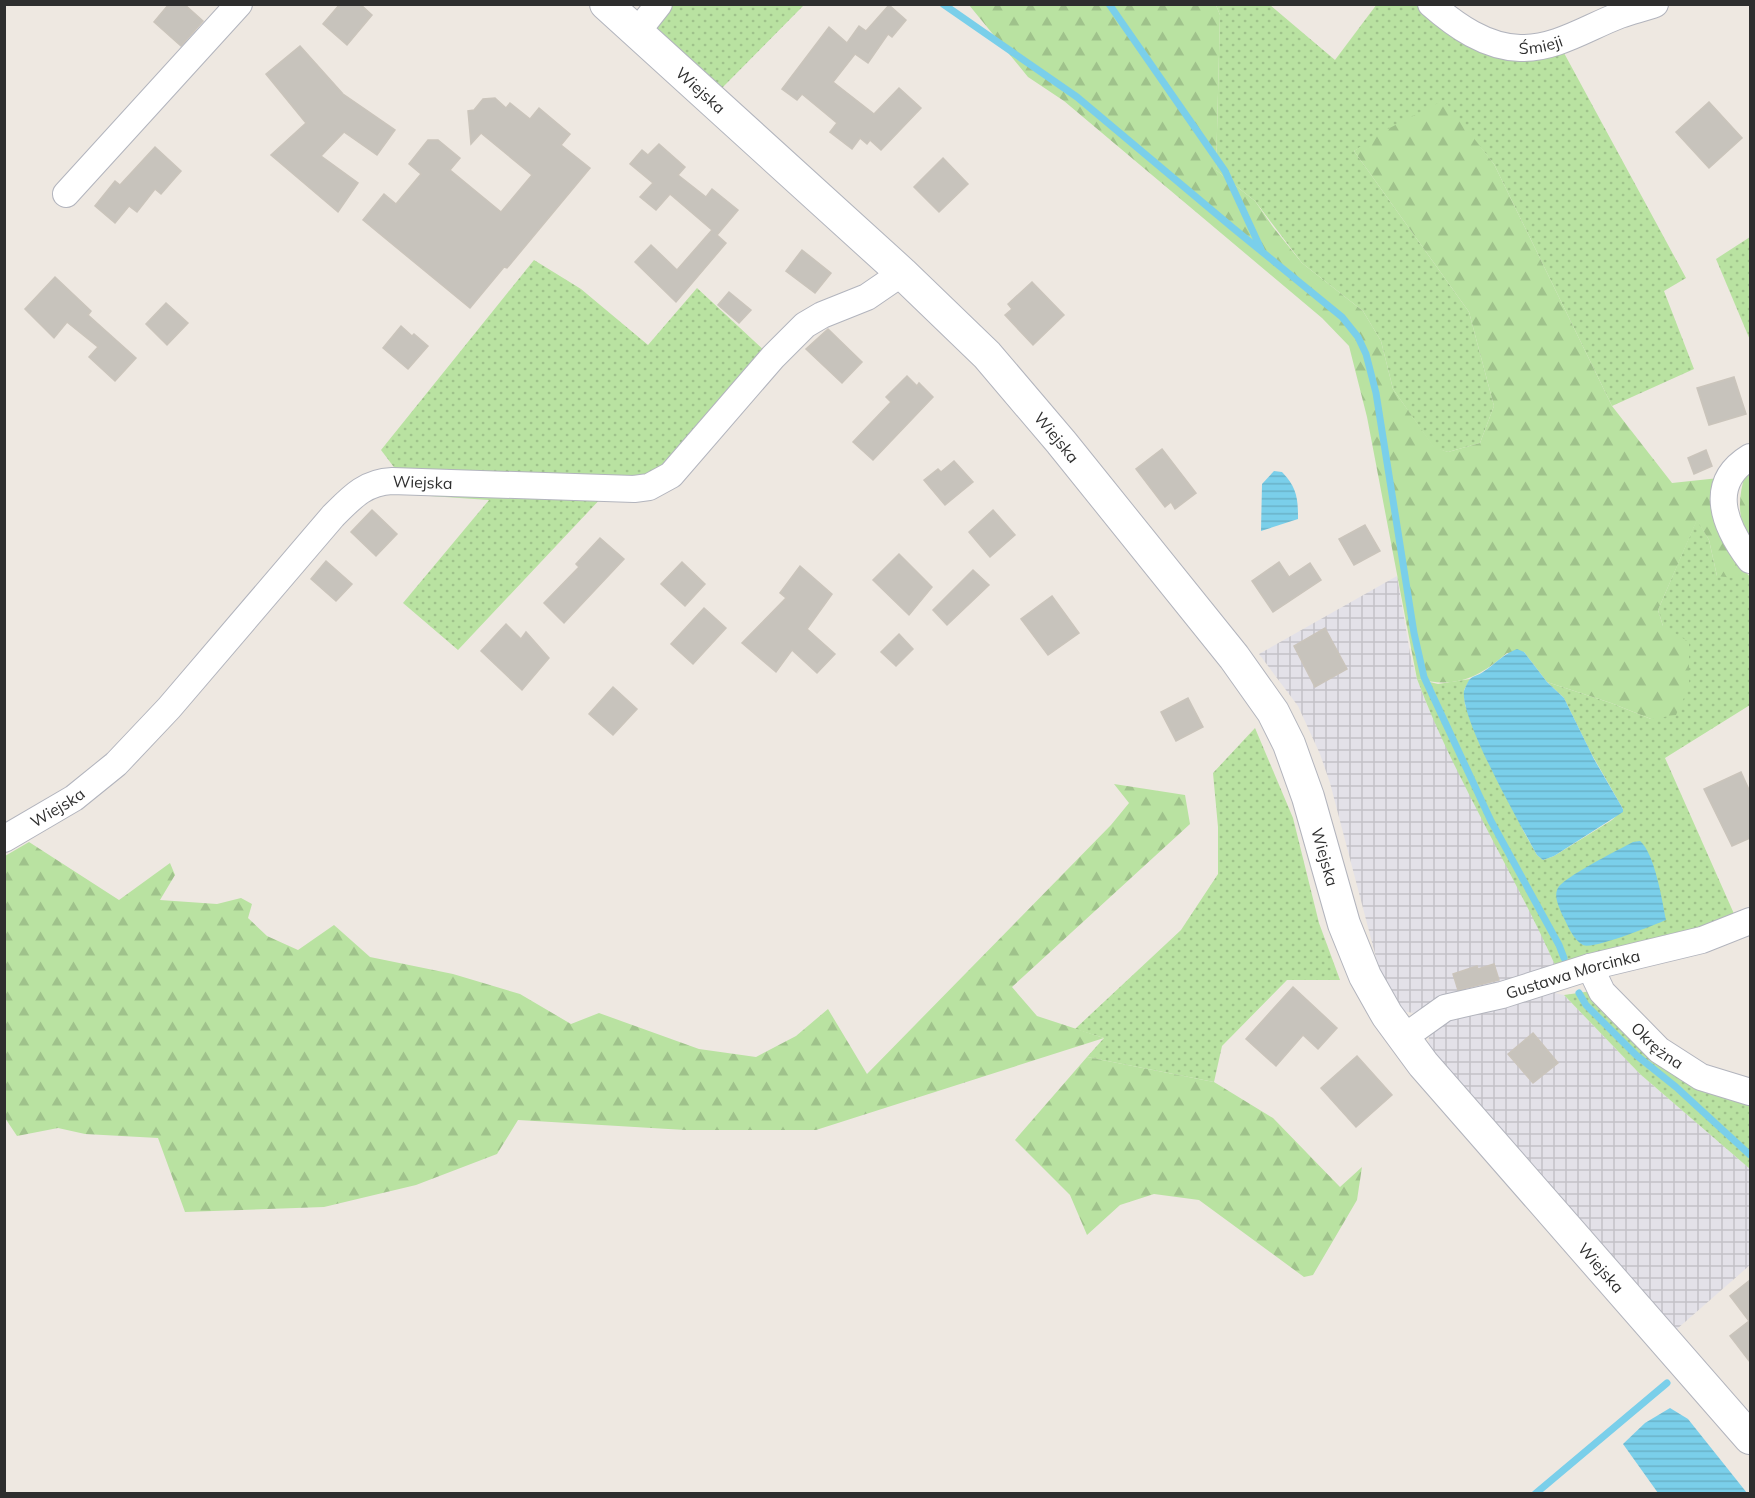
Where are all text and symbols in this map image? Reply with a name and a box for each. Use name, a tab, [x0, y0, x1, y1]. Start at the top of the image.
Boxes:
street label: Śmieji	[1519, 31, 1565, 58]
street label: Wiejska	[672, 63, 730, 118]
street label: Wiejska	[1030, 408, 1084, 467]
street label: Wiejska	[392, 471, 453, 493]
street label: Wiejska	[27, 783, 89, 831]
street label: Wiejska	[1307, 825, 1343, 888]
street label: Gustawa Morcinka	[1503, 945, 1642, 1003]
street label: Okrężna	[1627, 1018, 1687, 1073]
street label: Wiejska	[1574, 1239, 1628, 1297]

